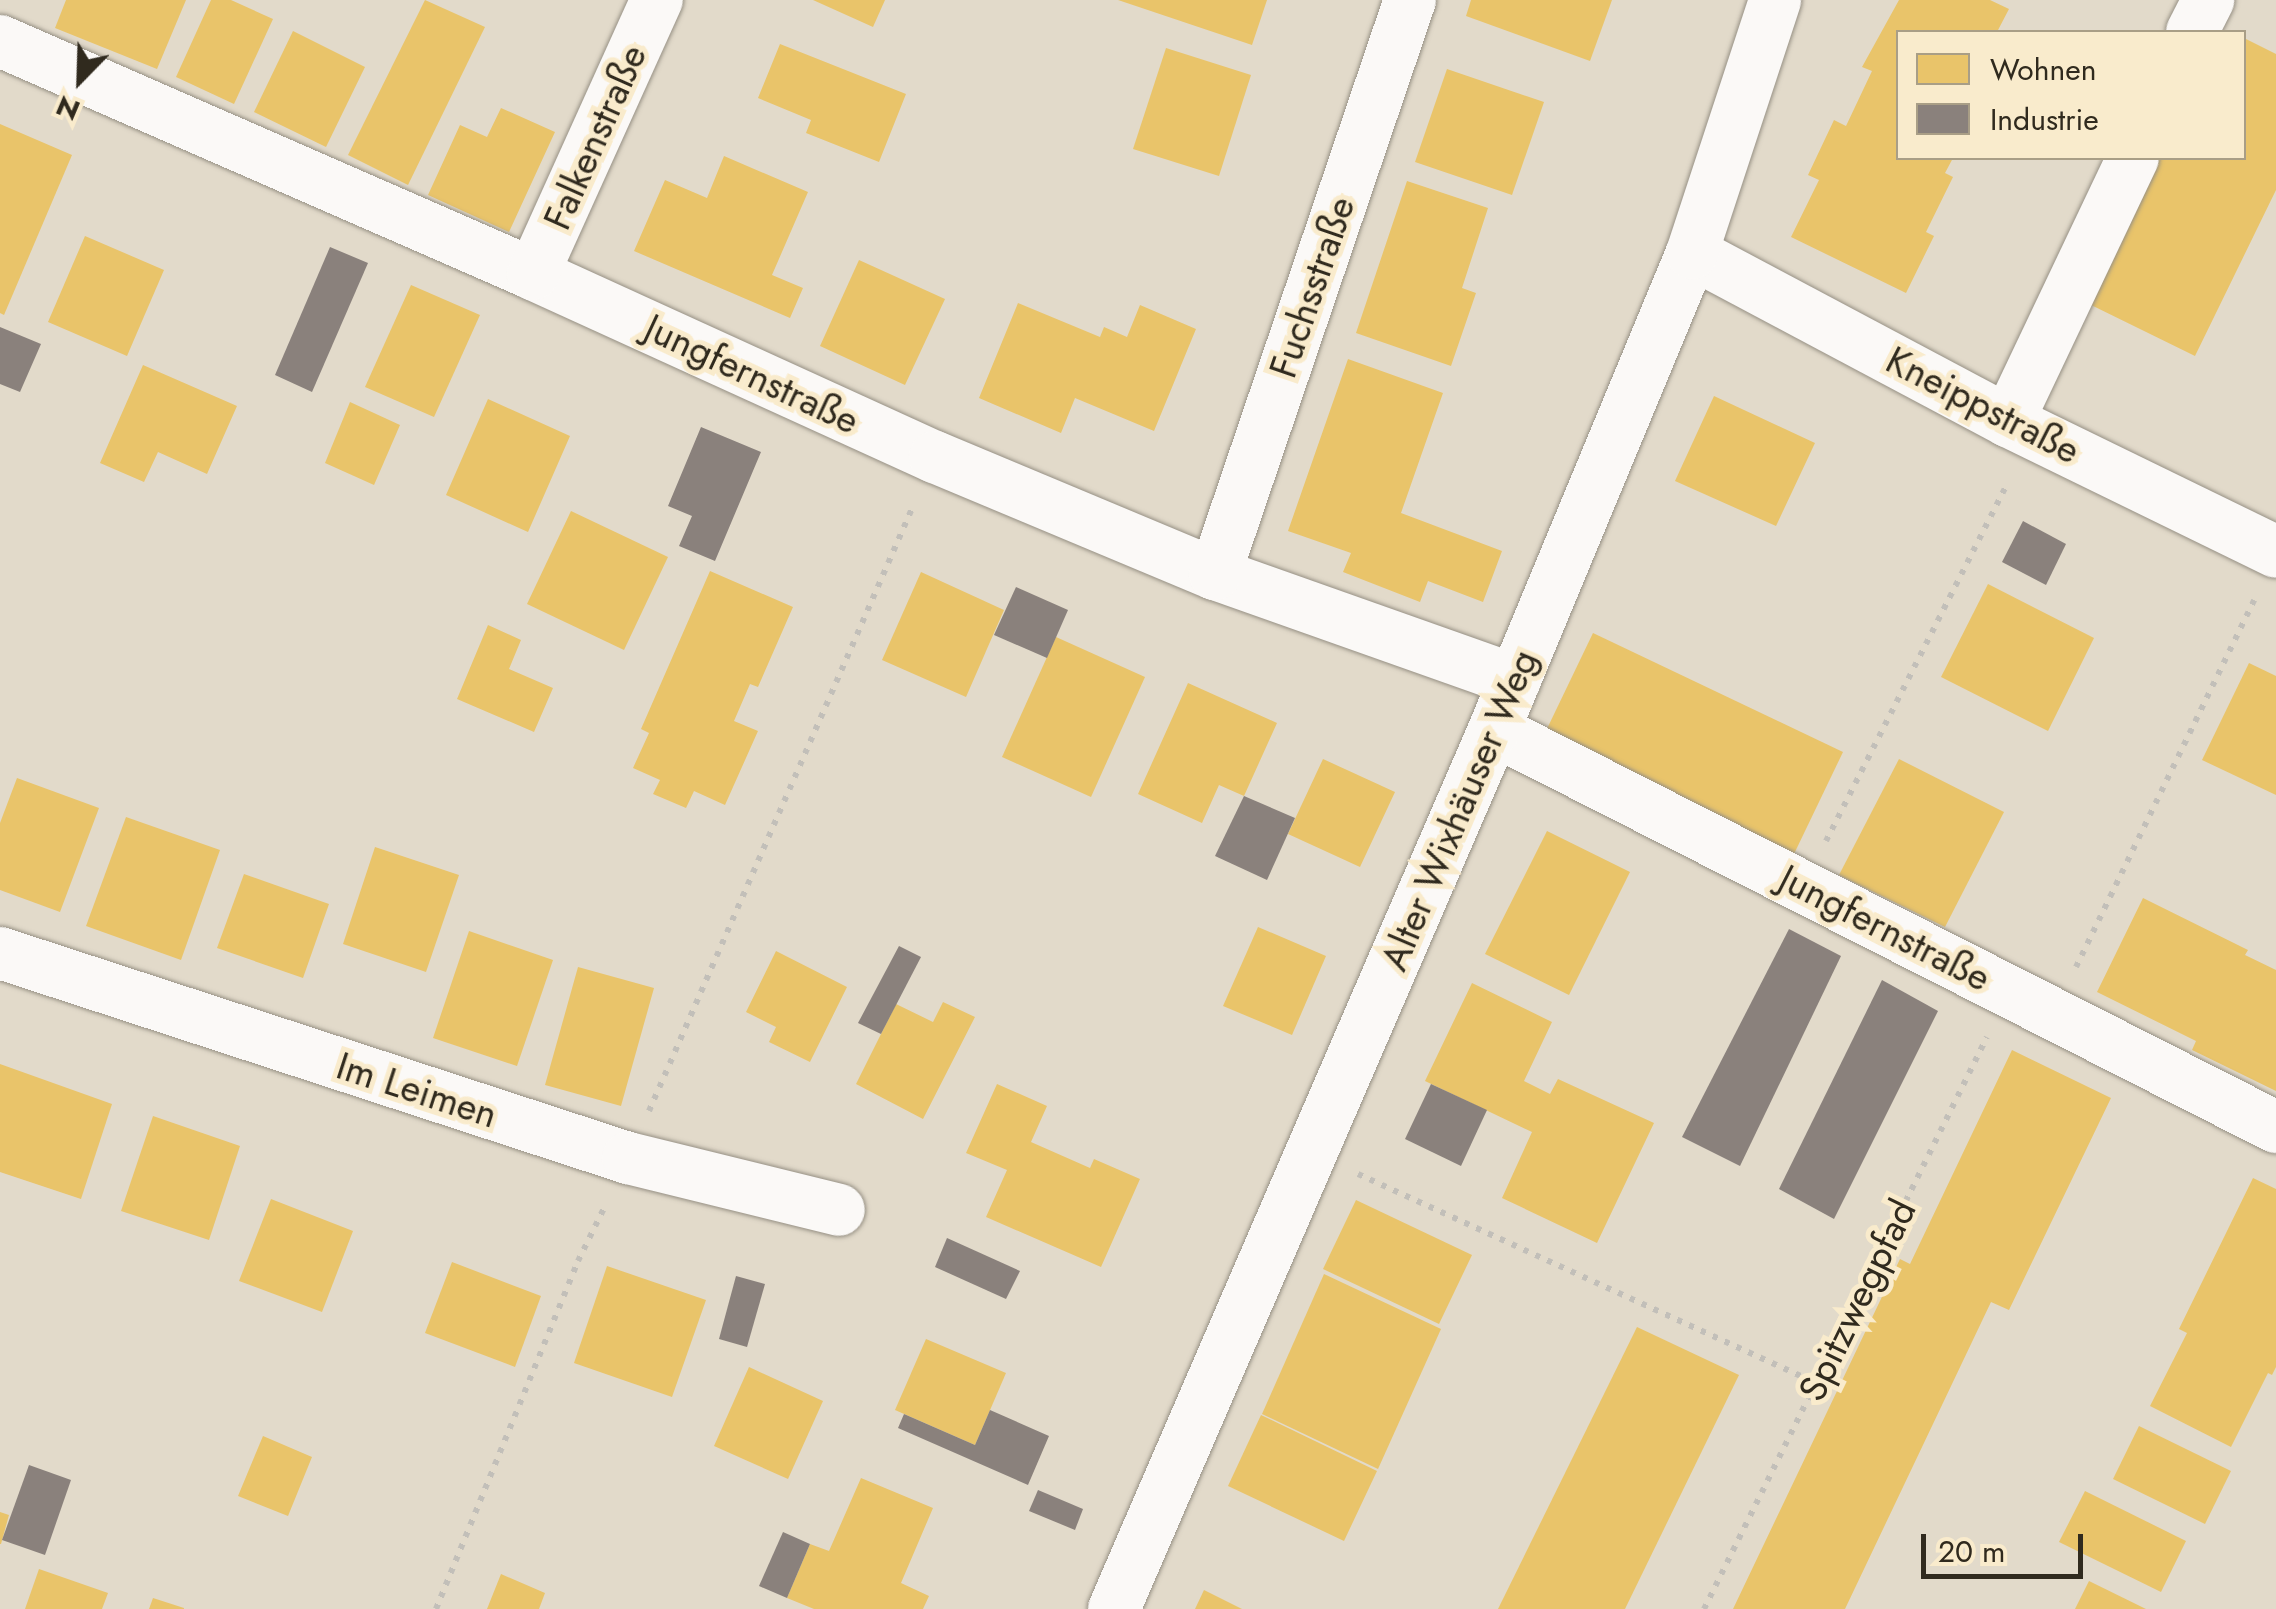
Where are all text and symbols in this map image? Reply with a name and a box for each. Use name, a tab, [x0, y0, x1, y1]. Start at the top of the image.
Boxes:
north arrow	[30, 30, 130, 130]
legend	[1896, 30, 2246, 160]
street label: Falkenstraße	[534, 38, 656, 236]
text: Wohnen	[1990, 48, 2096, 91]
text: N	[50, 85, 86, 131]
text: Industrie	[1990, 98, 2099, 141]
street label: Fuchsstraße	[1260, 191, 1364, 383]
street label: Jungfernstraße	[638, 305, 866, 443]
street label: Kneippstraße	[1879, 337, 2087, 473]
street label: Alter Wixhäuser Weg	[1371, 643, 1547, 977]
street label: Jungfernstraße	[1772, 855, 1998, 1001]
street label: Im Leimen	[331, 1043, 503, 1137]
street label: Spitzwegpfad	[1789, 1192, 1925, 1408]
scale bar	[1926, 1514, 2088, 1576]
text: 20 m	[1938, 1530, 2005, 1573]

